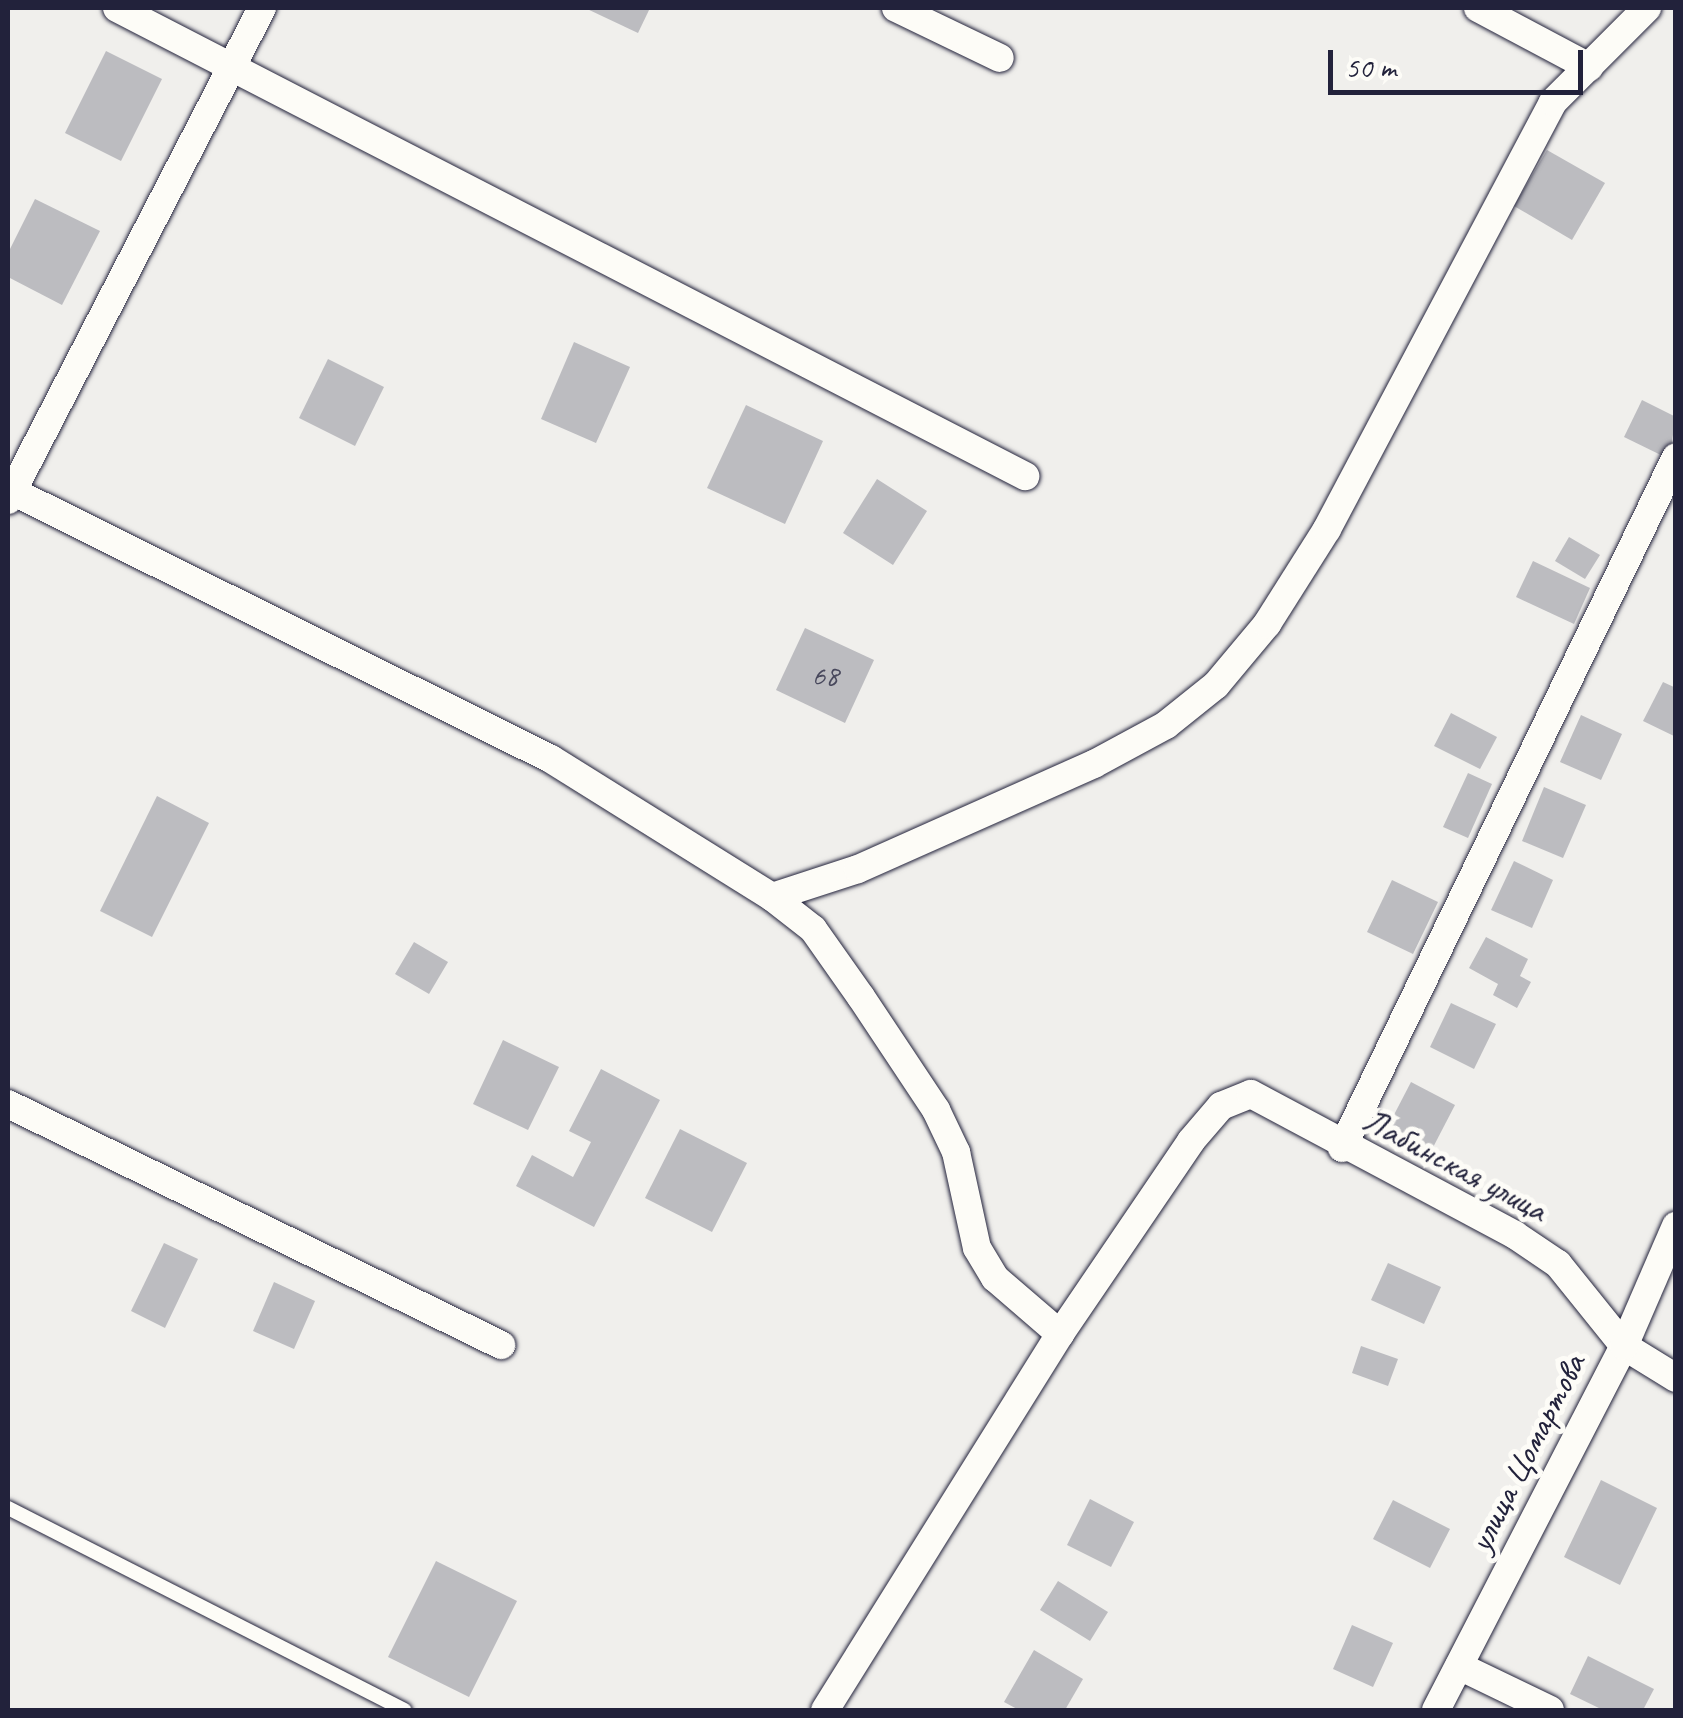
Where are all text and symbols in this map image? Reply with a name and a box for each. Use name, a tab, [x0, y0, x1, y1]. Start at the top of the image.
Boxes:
scale bar	[1333, 30, 1588, 92]
text: 50 m	[1345, 48, 1396, 86]
house number: 68	[812, 657, 838, 693]
street label: Лабинская улица	[1354, 1098, 1556, 1232]
street label: улица Цомартова	[1460, 1348, 1594, 1558]

